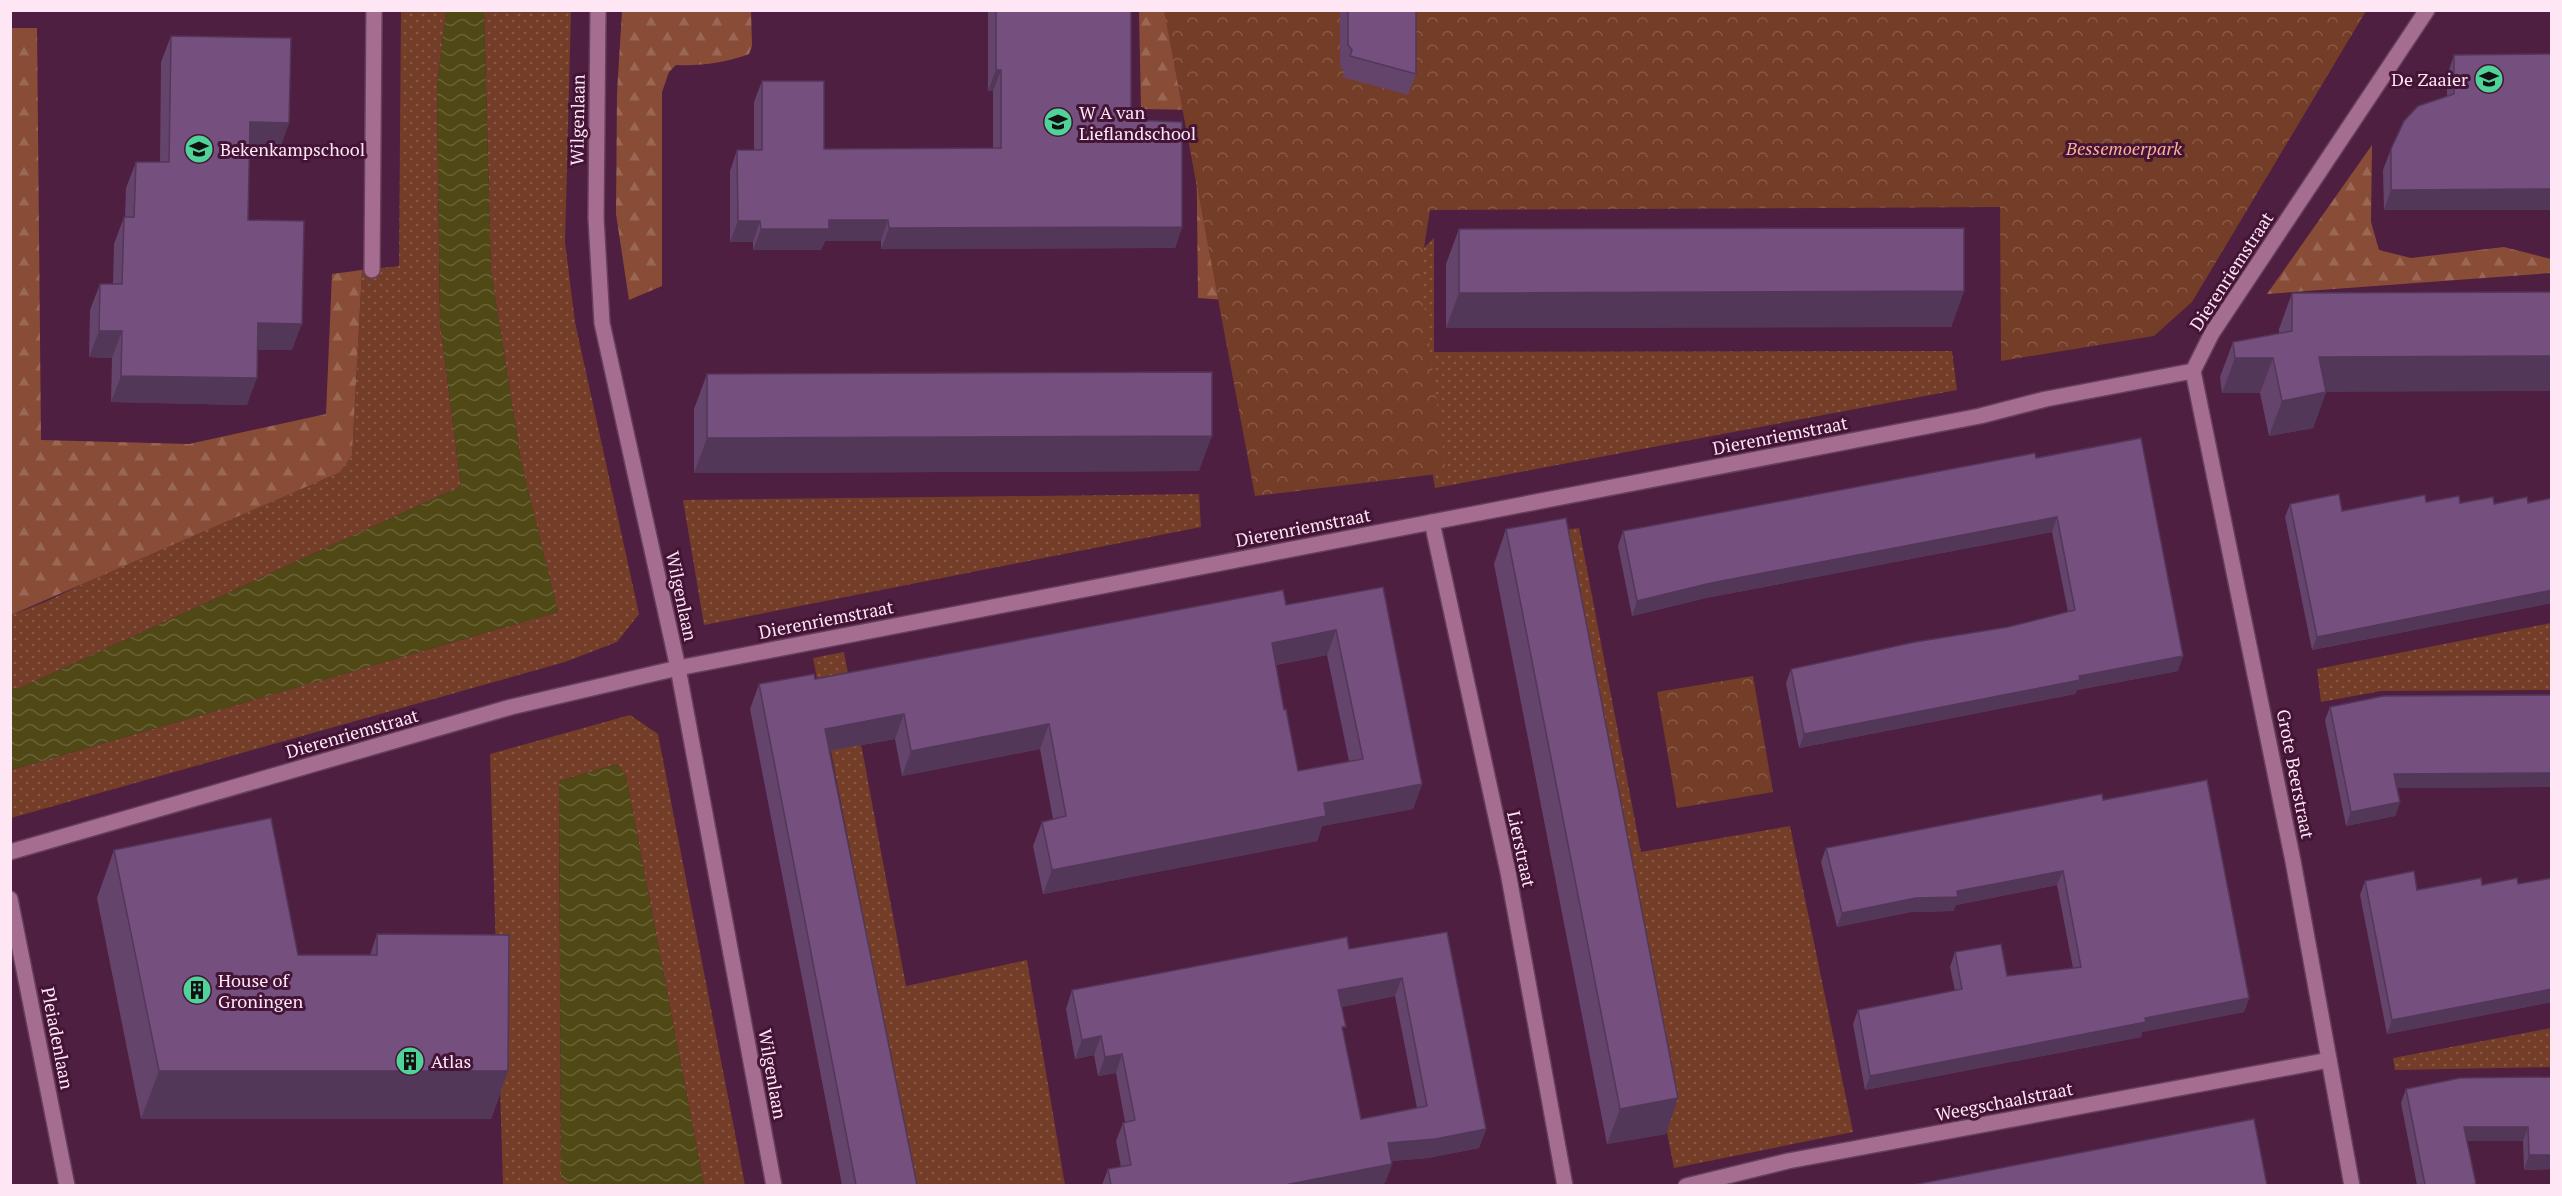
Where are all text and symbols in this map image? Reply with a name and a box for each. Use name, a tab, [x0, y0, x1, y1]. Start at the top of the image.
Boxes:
school or university icon: De Zaaier	[2473, 63, 2505, 95]
place label: De Zaaier	[2391, 67, 2468, 91]
street label: Wilgenlaan	[564, 74, 590, 166]
place label: W A van Lieflandschool	[1079, 100, 1196, 145]
school or university icon: W A van Lieflandschool	[1042, 106, 1074, 138]
school or university icon: Bekenkampschool	[183, 133, 215, 165]
park label: Bessemoerpark	[2065, 136, 2182, 160]
place label: Bekenkampschool	[220, 137, 365, 161]
street label: Dierenriemstraat	[2184, 207, 2279, 335]
street label: Dierenriemstraat	[1710, 410, 1850, 460]
street label: Dierenriemstraat	[1233, 502, 1373, 552]
street label: Wilgenlaan	[661, 549, 703, 643]
street label: Dierenriemstraat	[756, 594, 896, 644]
street label: Dierenriemstraat	[283, 702, 421, 763]
street label: Grote Beerstraat	[2272, 707, 2320, 841]
street label: Lierstraat	[1502, 809, 1542, 890]
place label: House of Groningen	[218, 968, 304, 1013]
building icon: House of Groningen	[181, 974, 213, 1006]
street label: Pleiadenlaan	[36, 985, 80, 1092]
street label: Wilgenlaan	[753, 1027, 793, 1121]
building icon: Atlas	[394, 1045, 426, 1077]
place label: Atlas	[431, 1049, 471, 1073]
street label: Weegschaalstraat	[1933, 1076, 2075, 1126]

